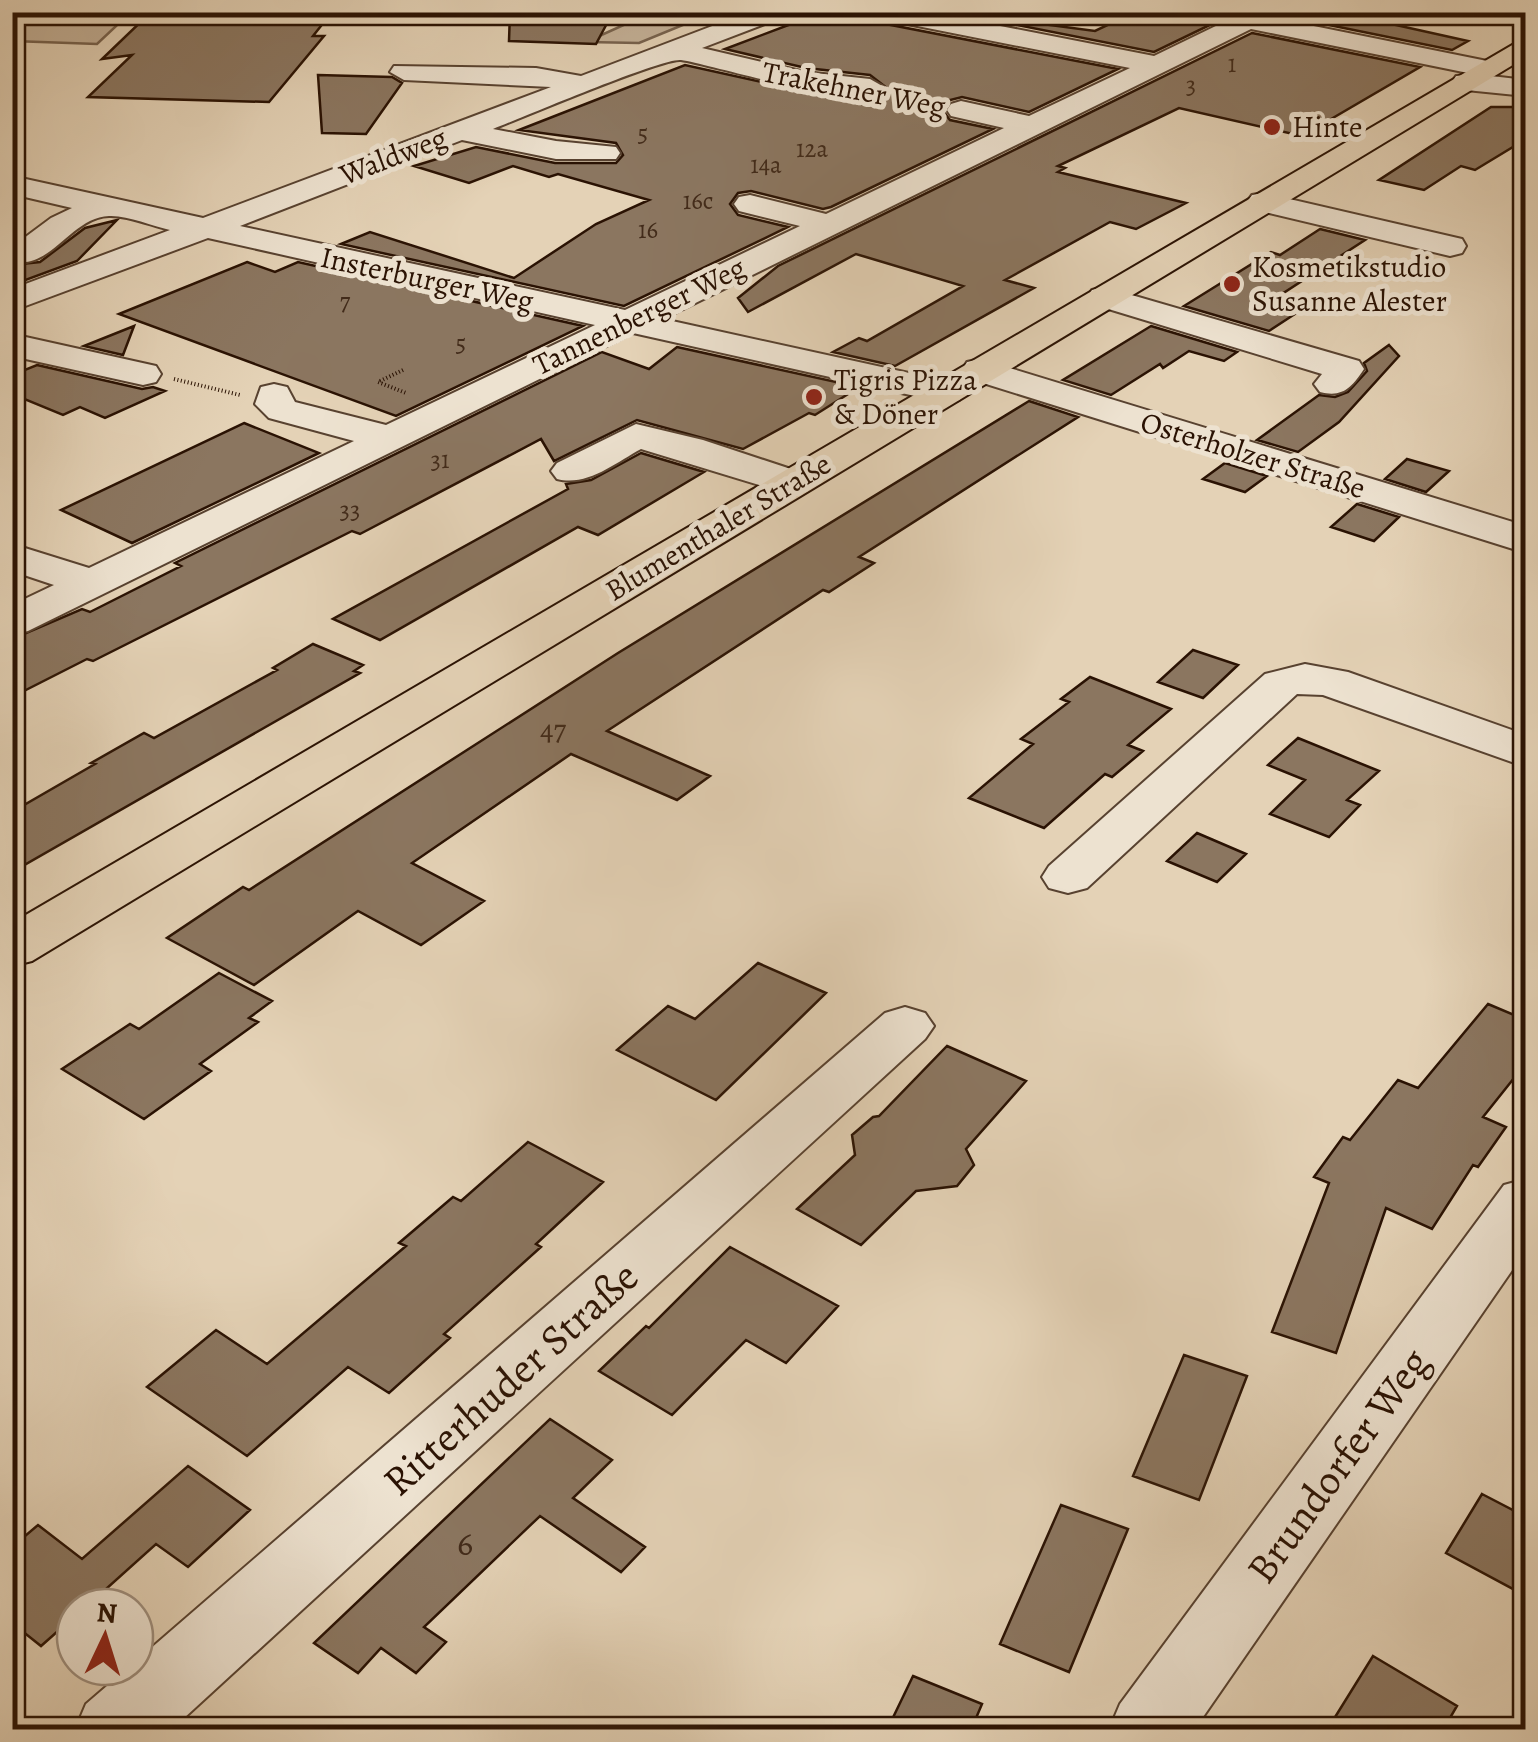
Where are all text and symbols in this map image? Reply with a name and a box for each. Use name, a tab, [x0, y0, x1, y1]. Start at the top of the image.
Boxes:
house number: 1	[1228, 47, 1236, 81]
street label: Trakehner Weg	[759, 52, 949, 126]
house number: 3	[1186, 68, 1196, 102]
place label: Hinte	[1292, 107, 1363, 147]
house number: 5	[638, 116, 648, 150]
marker: Hinte	[1261, 116, 1283, 138]
street label: Waldweg	[333, 117, 452, 195]
house number: 12a	[796, 132, 828, 166]
house number: 14a	[750, 148, 782, 182]
house number: 16c	[683, 184, 713, 218]
house number: 16	[638, 213, 658, 247]
street label: Insterburger Weg	[317, 237, 537, 321]
street label: Tannenberger Weg	[526, 247, 752, 385]
place label: Kosmetikstudio Susanne Alester	[1252, 247, 1447, 321]
marker: Kosmetikstudio Susanne Alester	[1221, 273, 1243, 295]
house number: 7	[340, 285, 351, 319]
house number: 5	[456, 326, 466, 360]
place label: Tigris Pizza & Döner	[834, 360, 977, 434]
marker: Tigris Pizza & Döner	[803, 386, 825, 408]
street label: Osterholzer Straße	[1136, 402, 1370, 508]
house number: 31	[431, 443, 449, 477]
street label: Blumenthaler Straße	[598, 444, 838, 610]
house number: 33	[340, 493, 360, 527]
house number: 47	[540, 710, 566, 750]
street label: Ritterhuder Straße	[370, 1248, 650, 1508]
street label: Brundorfer Weg	[1233, 1336, 1442, 1594]
house number: 6	[457, 1519, 473, 1567]
north arrow	[55, 1587, 155, 1687]
text: N	[95, 1593, 118, 1633]

